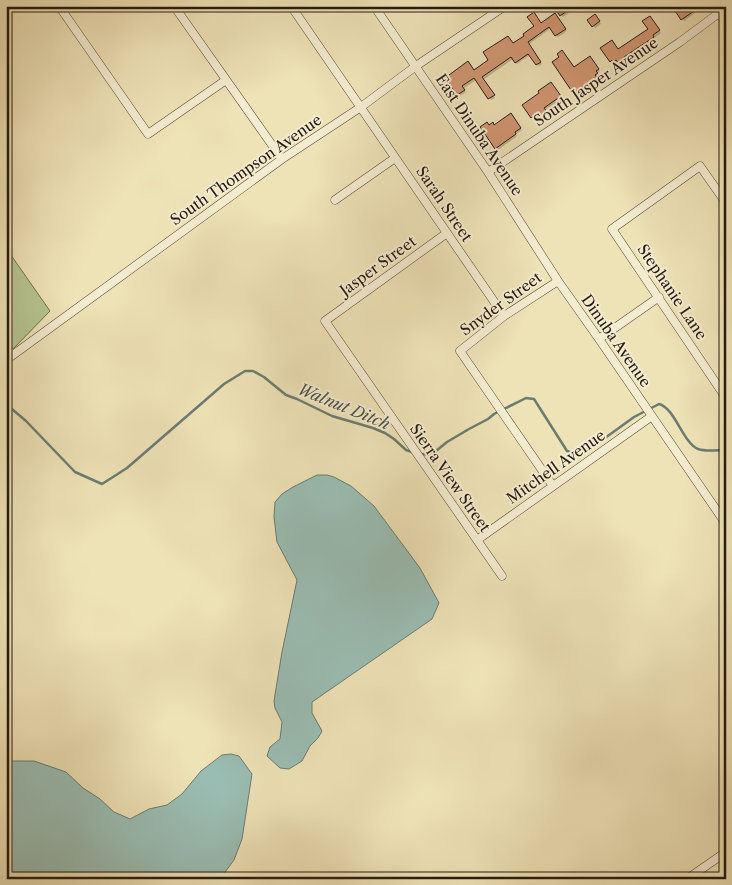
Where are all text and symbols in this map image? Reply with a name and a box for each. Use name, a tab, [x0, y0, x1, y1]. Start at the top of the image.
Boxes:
street label: South Jasper Avenue	[530, 33, 662, 130]
street label: East Dinuba Avenue	[432, 70, 527, 199]
street label: South Thompson Avenue	[166, 110, 325, 229]
street label: Sarah Street	[412, 162, 477, 246]
street label: Jasper Street	[334, 231, 420, 301]
street label: Stephanie Lane	[633, 240, 711, 343]
street label: Snyder Street	[456, 267, 546, 339]
street label: Dinuba Avenue	[577, 291, 655, 391]
water label: Walnut Ditch	[295, 378, 393, 434]
street label: Sierra View Street	[406, 420, 495, 536]
street label: Mitchell Avenue	[503, 425, 609, 508]

